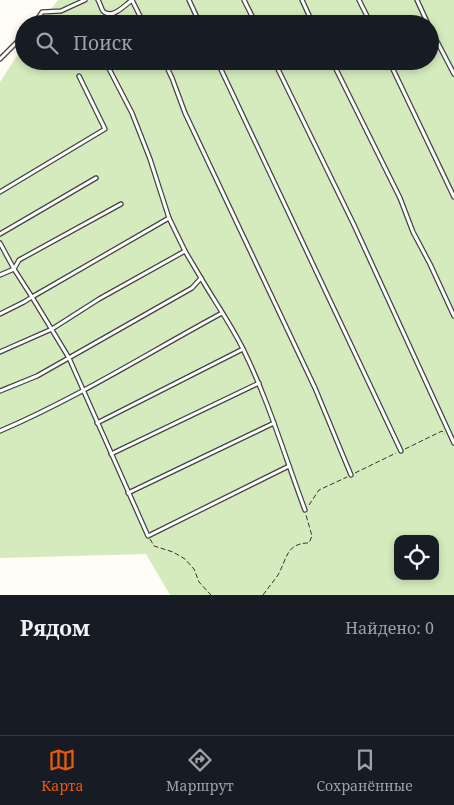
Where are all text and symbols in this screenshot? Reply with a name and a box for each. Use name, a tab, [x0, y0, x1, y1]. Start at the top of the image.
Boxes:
search box	[15, 15, 439, 70]
icon: search	[33, 29, 61, 57]
text: Поиск	[73, 30, 132, 56]
map controls	[394, 535, 439, 580]
button: locate	[394, 535, 439, 580]
text: Рядом	[20, 614, 90, 642]
text: Найдено: 0	[345, 617, 434, 639]
tab: Карта	[41, 746, 83, 795]
tab: Маршрут	[166, 746, 234, 795]
tab: Сохранённые	[316, 746, 413, 795]

